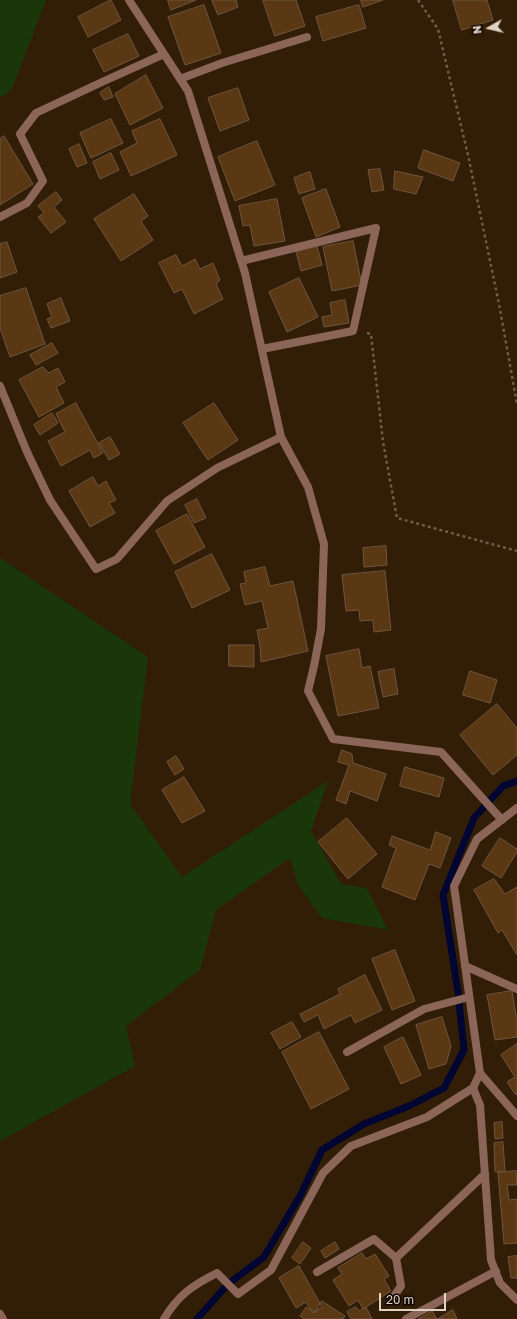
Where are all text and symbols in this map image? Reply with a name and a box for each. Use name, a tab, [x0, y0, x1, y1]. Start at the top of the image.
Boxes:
north arrow	[469, 8, 509, 48]
text: N	[470, 25, 484, 35]
scale bar	[381, 1285, 448, 1311]
text: 20 m	[386, 1292, 414, 1307]

